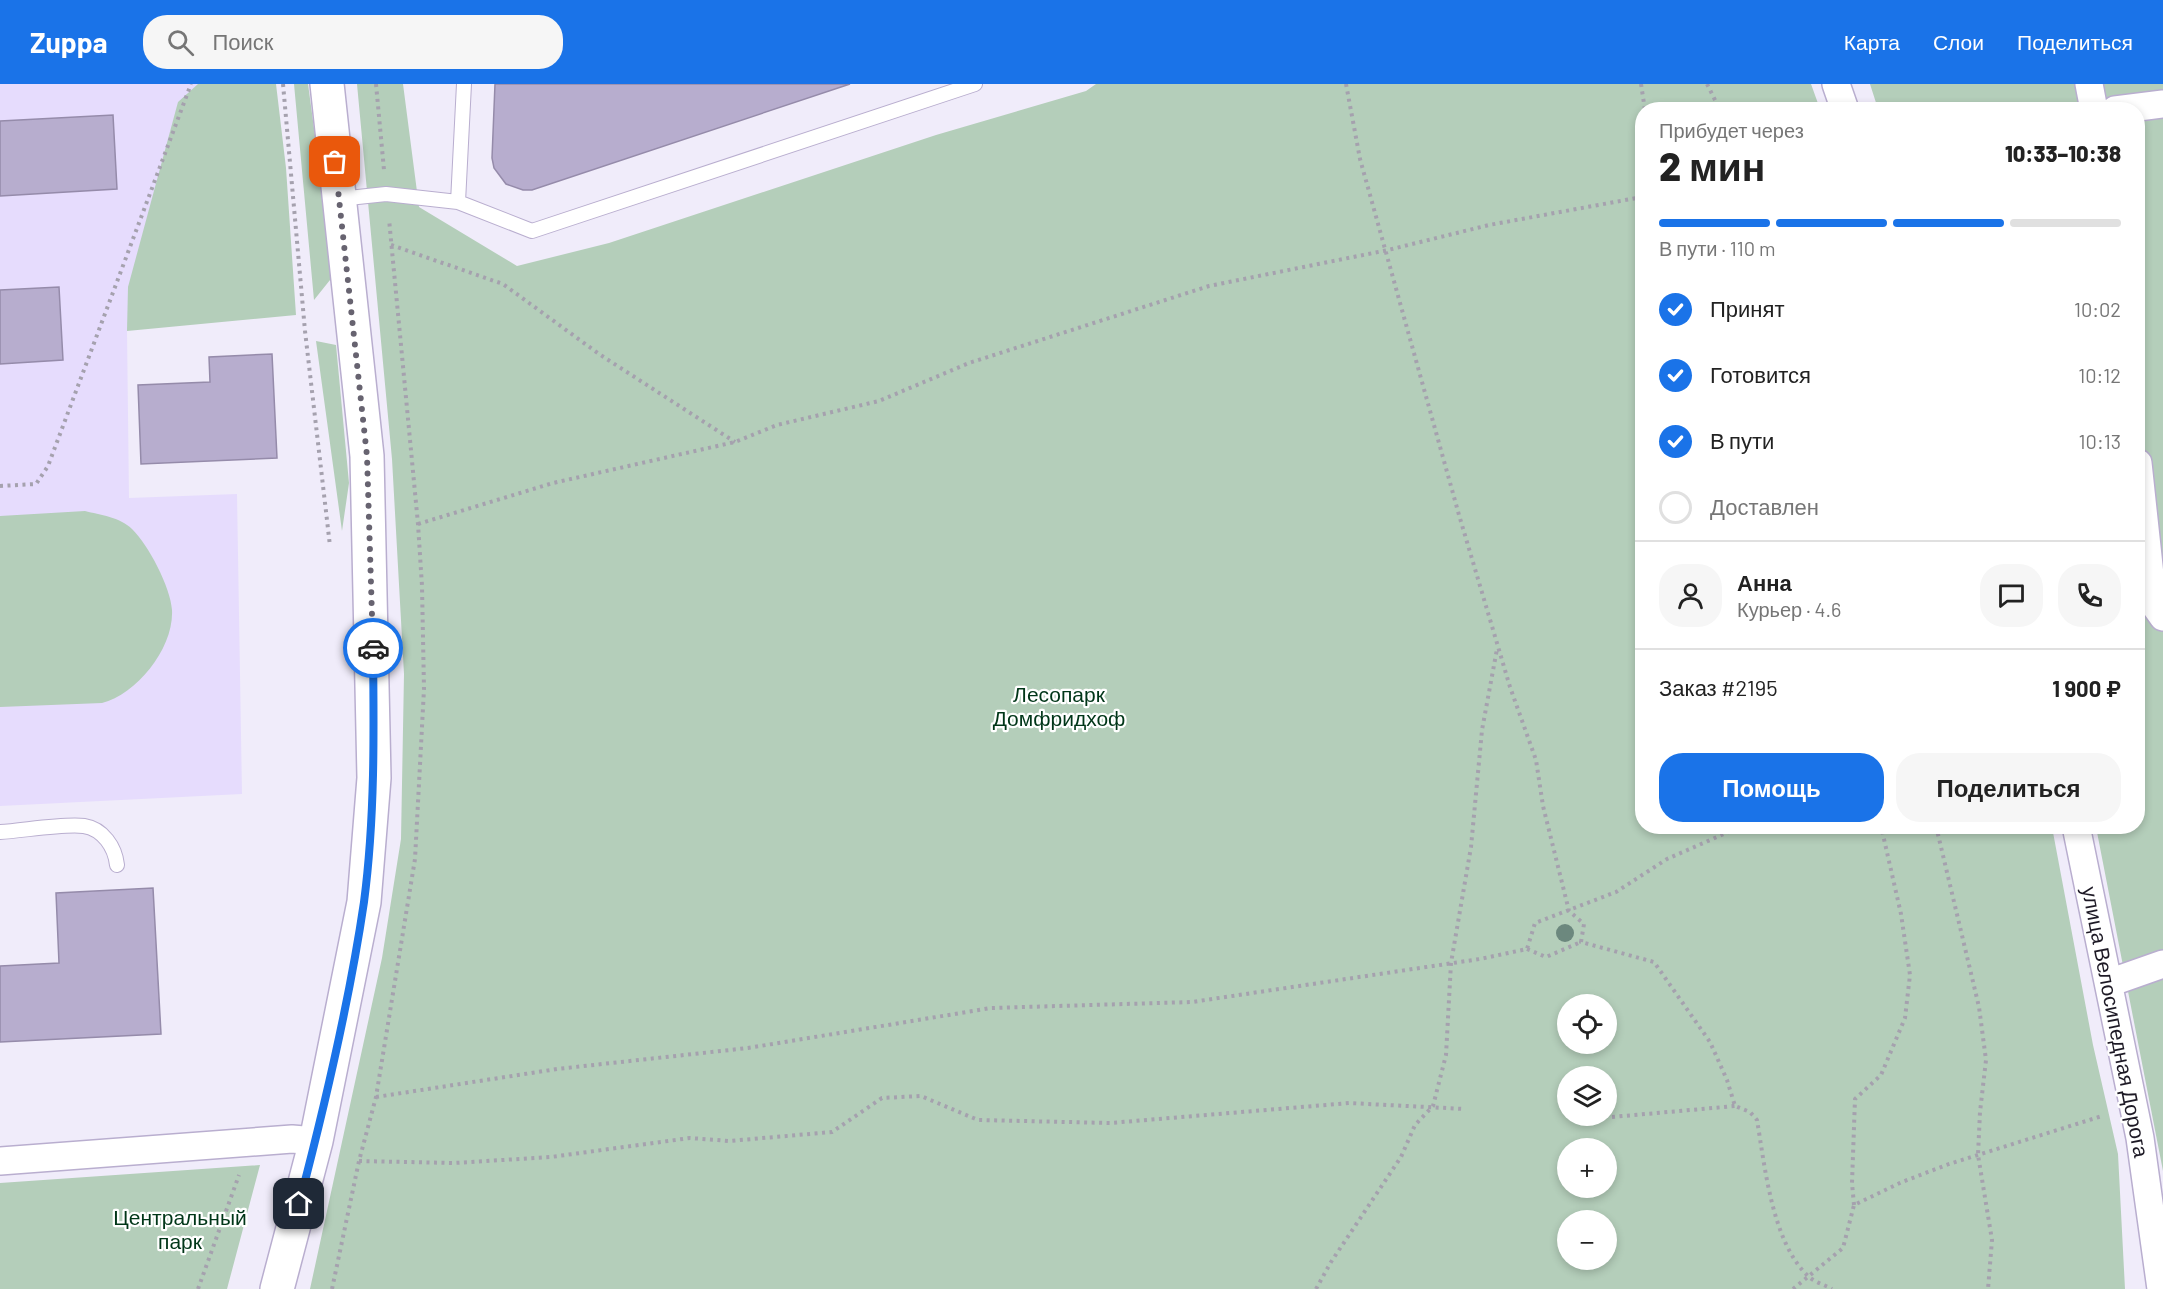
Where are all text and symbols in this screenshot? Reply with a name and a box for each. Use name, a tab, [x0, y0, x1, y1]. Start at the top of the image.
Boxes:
search box	[143, 15, 563, 69]
text: Zuppa	[30, 25, 107, 59]
icon: search	[164, 26, 197, 59]
text: Поиск	[212, 28, 273, 54]
text: Карта	[1844, 29, 1900, 54]
text: Слои	[1933, 29, 1984, 54]
text: Поделиться	[2017, 29, 2133, 54]
text: Прибудет через	[1659, 118, 1804, 142]
pin	[309, 136, 360, 187]
text: 10:33–10:38	[2005, 140, 2121, 166]
text: 2 мин	[1659, 142, 1765, 189]
icon: bag	[318, 145, 351, 178]
text: В пути · 110 m	[1659, 236, 1776, 260]
icon: check	[1659, 293, 1692, 326]
text: Принят	[1710, 295, 1784, 321]
text: 10:02	[2074, 297, 2121, 321]
icon: check	[1659, 359, 1692, 392]
text: Готовится	[1710, 361, 1811, 387]
text: 10:12	[2078, 363, 2121, 387]
icon: check	[1659, 425, 1692, 458]
text: В пути	[1710, 427, 1774, 453]
text: 10:13	[2079, 429, 2121, 453]
text: Доставлен	[1710, 493, 1819, 519]
button: person	[1659, 564, 1722, 627]
button: chat	[1980, 564, 2043, 627]
button: phone	[2058, 564, 2121, 627]
text: Анна	[1737, 569, 1792, 595]
text: Курьер · 4.6	[1737, 597, 1841, 621]
courier	[343, 618, 403, 678]
icon: car	[357, 632, 390, 665]
text: Заказ #2195	[1659, 674, 1778, 700]
text: 1 900 ₽	[2052, 675, 2121, 701]
park label: Лесопарк Домфридхоф	[993, 681, 1125, 730]
button: Помощь	[1659, 753, 1884, 822]
button: Поделиться	[1896, 753, 2121, 822]
street label: улица Велосипедная Дорога	[2078, 884, 2155, 1160]
map controls	[1557, 994, 1617, 1270]
button: locate	[1557, 994, 1617, 1054]
button: layers	[1557, 1066, 1617, 1126]
button: +	[1557, 1138, 1617, 1198]
pin	[273, 1178, 324, 1229]
icon: home	[282, 1187, 315, 1220]
park label: Центральный парк	[113, 1204, 247, 1253]
button: −	[1557, 1210, 1617, 1270]

